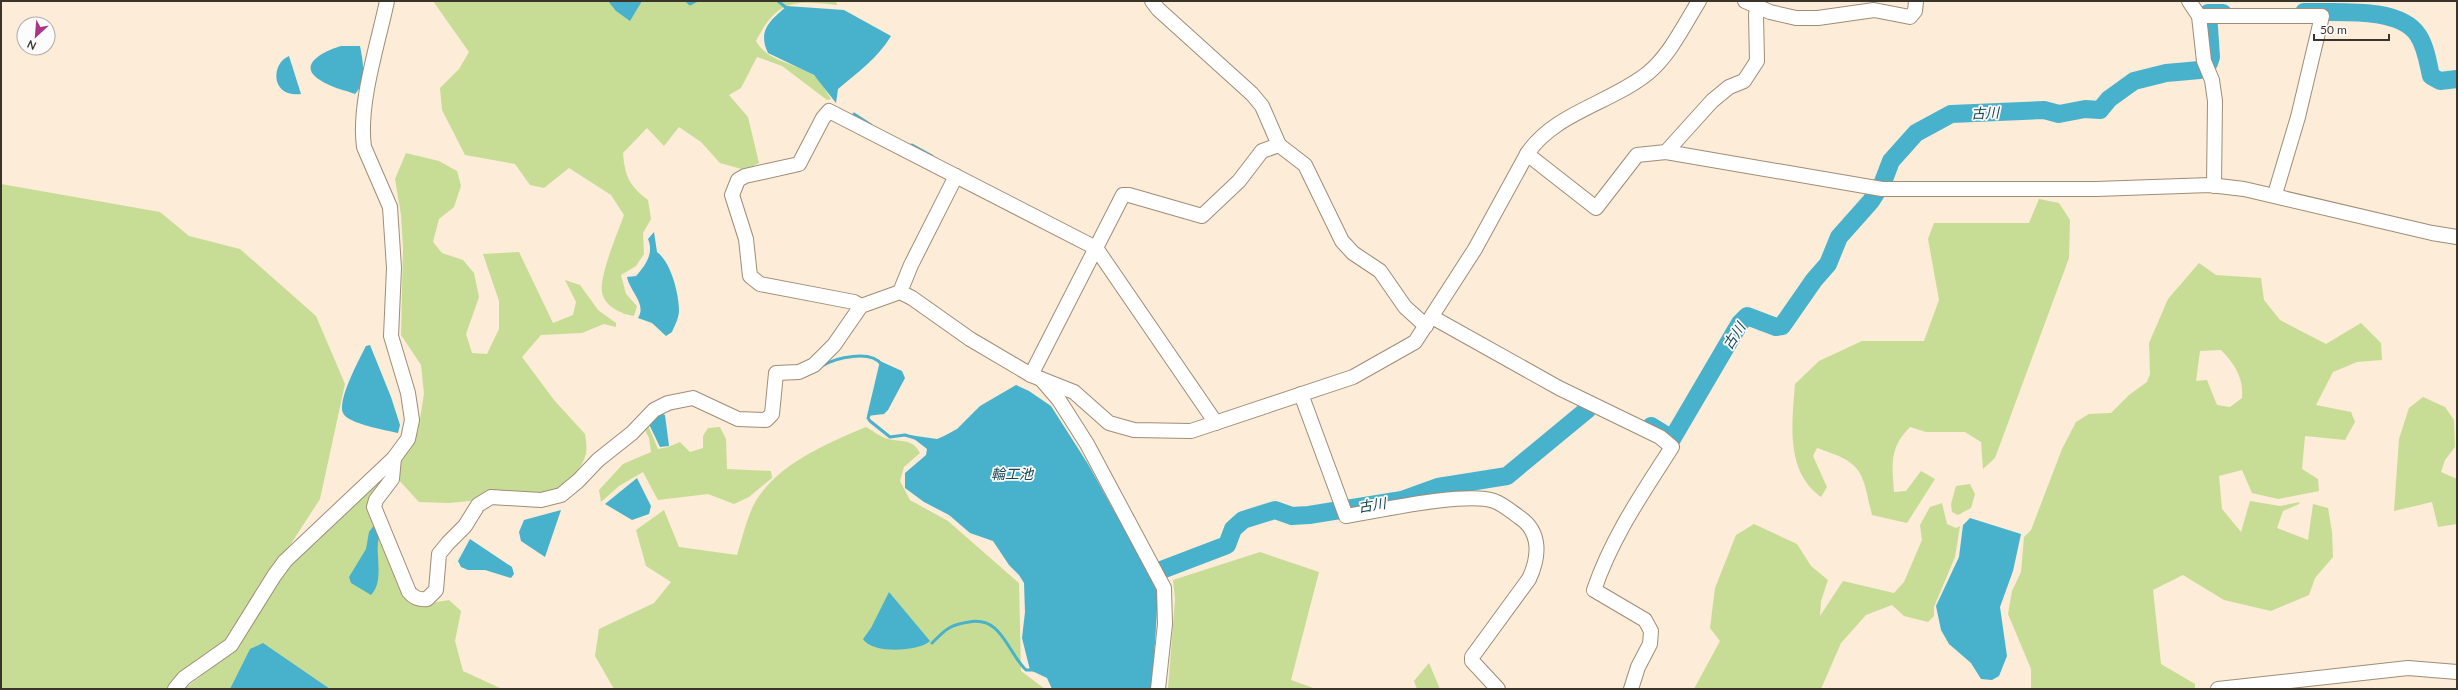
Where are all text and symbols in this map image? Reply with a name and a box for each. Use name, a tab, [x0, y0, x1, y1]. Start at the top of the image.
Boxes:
north arrow	[16, 16, 56, 56]
scale bar	[2314, 16, 2389, 42]
text: 50 m	[2320, 22, 2347, 37]
text: N	[25, 38, 38, 53]
water label: 古川	[1971, 103, 2001, 121]
water label: 古川	[1719, 318, 1749, 352]
water label: 輪工池	[991, 465, 1035, 482]
water label: 古川	[1357, 494, 1389, 515]

